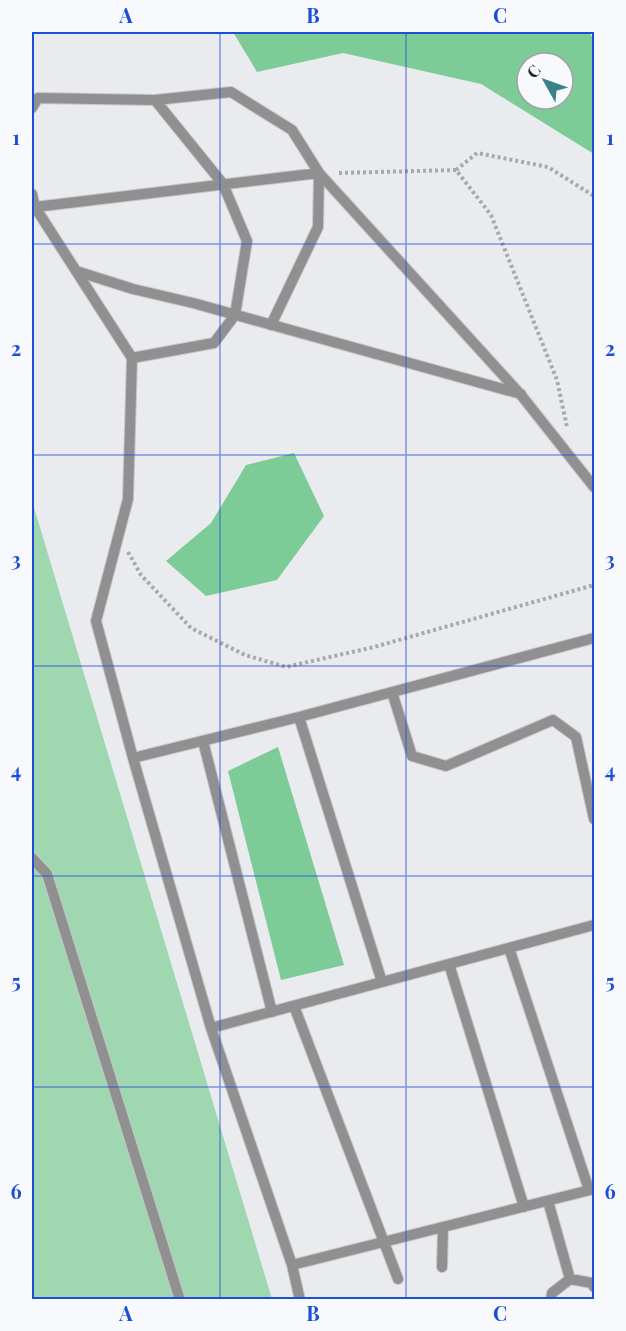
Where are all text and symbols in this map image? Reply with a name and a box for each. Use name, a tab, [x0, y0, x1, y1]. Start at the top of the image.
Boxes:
text: A	[118, 1, 133, 28]
text: B	[306, 1, 320, 28]
text: C	[493, 1, 507, 28]
north arrow	[515, 51, 575, 111]
text: С	[521, 60, 545, 82]
text: 1	[12, 123, 20, 150]
text: 1	[606, 123, 614, 150]
text: 2	[11, 334, 21, 361]
text: 2	[605, 334, 615, 361]
text: 3	[11, 545, 21, 572]
text: 3	[605, 545, 615, 572]
text: 4	[11, 756, 21, 783]
text: 4	[605, 756, 615, 783]
text: 5	[11, 967, 21, 994]
text: 5	[605, 967, 615, 994]
text: 6	[10, 1177, 22, 1204]
text: 6	[604, 1177, 616, 1204]
text: A	[118, 1299, 133, 1326]
text: B	[306, 1299, 320, 1326]
text: C	[493, 1299, 507, 1326]

